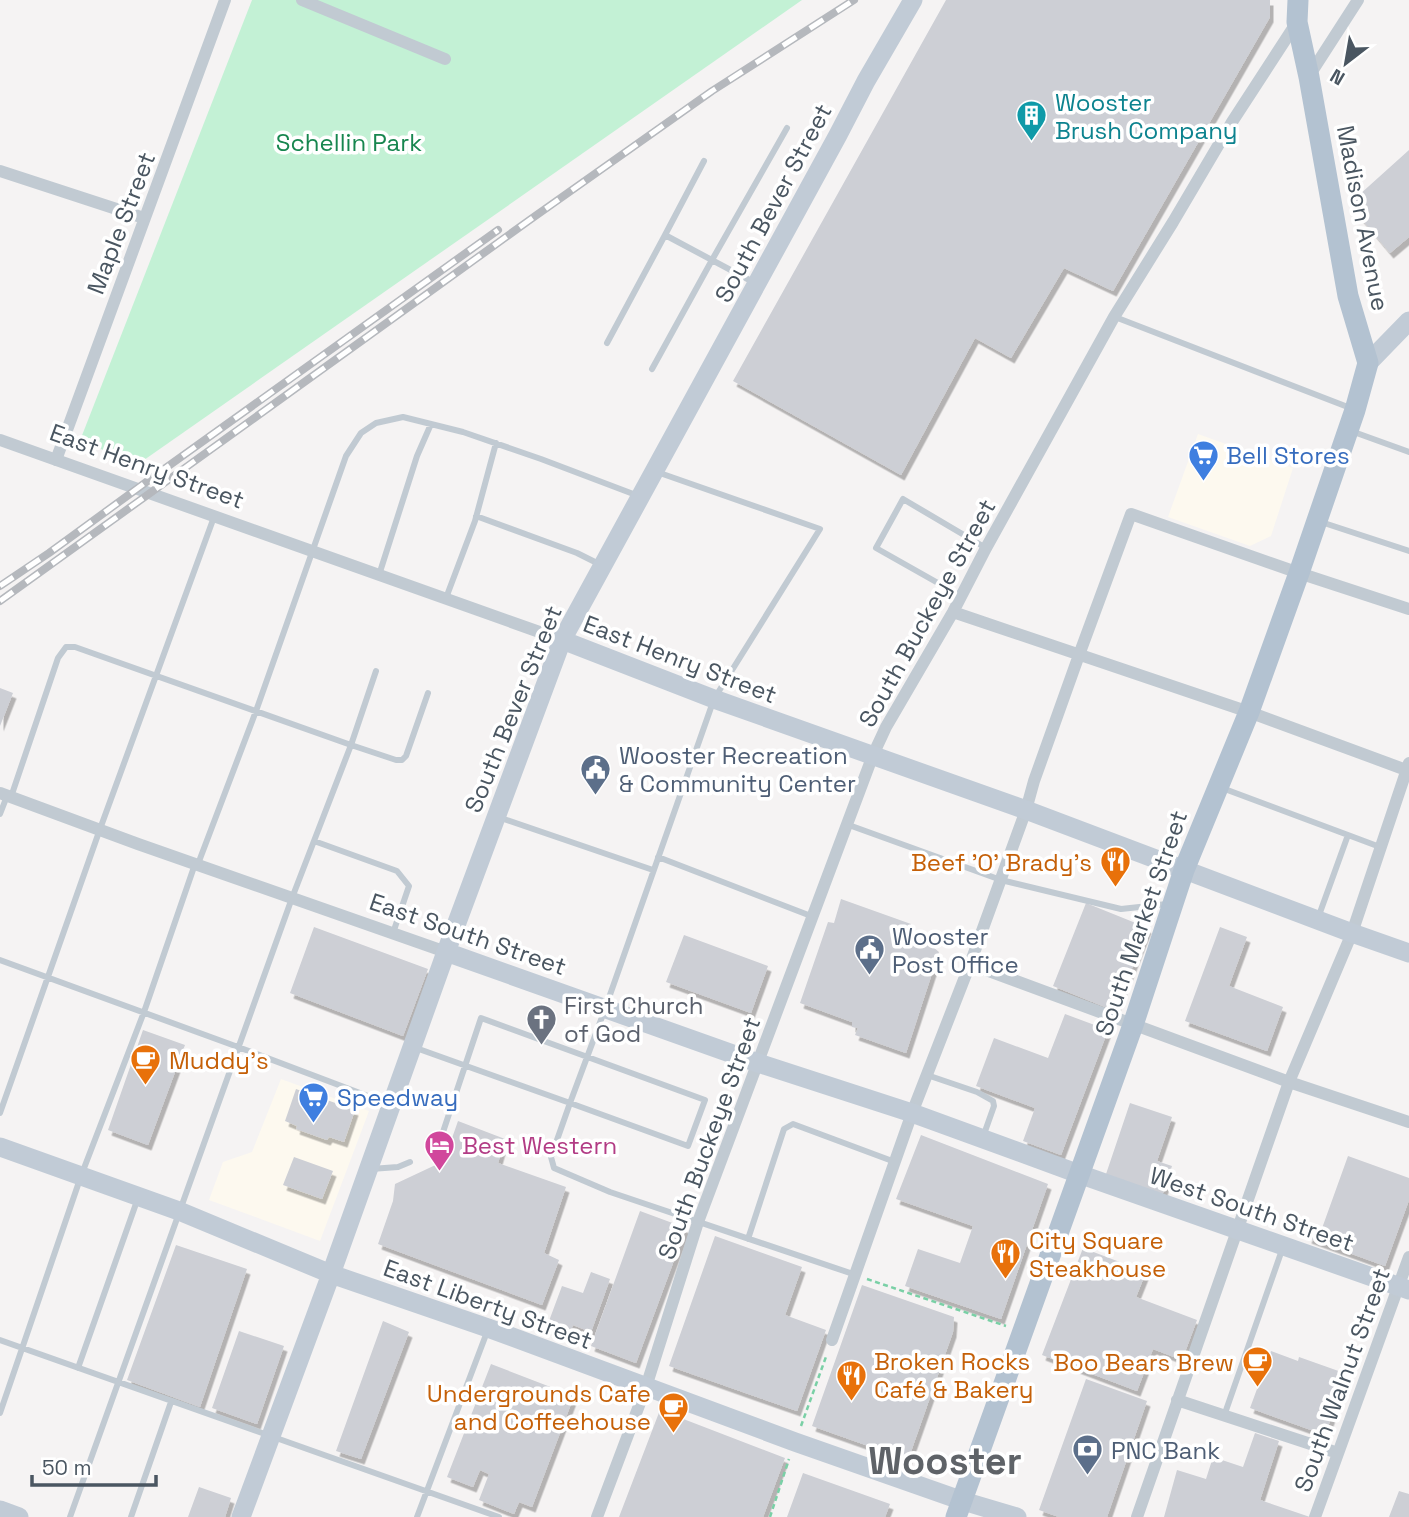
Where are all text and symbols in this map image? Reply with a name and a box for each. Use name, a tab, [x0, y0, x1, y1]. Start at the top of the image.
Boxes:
north arrow	[1311, 28, 1381, 98]
text: N	[1326, 63, 1349, 91]
place label: Wooster Brush Company	[1055, 87, 1237, 146]
street label: South Bever Street	[707, 98, 839, 308]
building icon: Wooster Brush Company	[1015, 99, 1049, 143]
street label: Madison Avenue	[1330, 123, 1396, 313]
park label: Schellin Park	[276, 127, 422, 158]
street label: Maple Street	[80, 148, 162, 298]
street label: East Henry Street	[46, 416, 248, 516]
supermarket icon: Bell Stores	[1186, 438, 1220, 482]
place label: Bell Stores	[1226, 440, 1350, 471]
street label: South Buckeye Street	[851, 494, 1003, 732]
street label: South Bever Street	[457, 601, 569, 817]
street label: East Henry Street	[579, 608, 781, 710]
place label: Wooster Recreation & Community Center	[619, 740, 856, 799]
public building icon: Wooster Recreation & Community Center	[579, 752, 613, 796]
street label: South Market Street	[1088, 806, 1194, 1040]
restaurant icon: Beef 'O' Brady's	[1098, 845, 1132, 889]
place label: Beef 'O' Brady's	[911, 847, 1092, 878]
street label: East South Street	[365, 886, 571, 982]
place label: Wooster Post Office	[892, 921, 1019, 980]
public building icon: Wooster Post Office	[852, 933, 886, 977]
place label: First Church of God	[564, 990, 704, 1049]
church icon: First Church of God	[524, 1002, 558, 1046]
street label: South Buckeye Street	[651, 1012, 767, 1264]
cafe icon: Muddy's	[129, 1043, 163, 1087]
place label: Muddy's	[169, 1045, 269, 1076]
supermarket icon: Speedway	[297, 1080, 331, 1124]
place label: Speedway	[337, 1082, 458, 1113]
hotel icon: Best Western	[422, 1128, 456, 1172]
place label: Best Western	[462, 1130, 617, 1161]
street label: West South Street	[1146, 1160, 1358, 1258]
place label: City Square Steakhouse	[1029, 1225, 1166, 1284]
restaurant icon: City Square Steakhouse	[989, 1237, 1023, 1281]
street label: East Liberty Street	[379, 1252, 597, 1356]
street label: South Walnut Street	[1287, 1264, 1397, 1496]
cafe icon: Boo Bears Brew	[1240, 1345, 1274, 1389]
place label: Broken Rocks Café & Bakery	[874, 1346, 1033, 1405]
place label: Boo Bears Brew	[1053, 1347, 1234, 1378]
restaurant icon: Broken Rocks Café & Bakery	[834, 1358, 868, 1402]
place label: Undergrounds Cafe and Coffeehouse	[427, 1378, 651, 1437]
cafe icon: Undergrounds Cafe and Coffeehouse	[657, 1390, 691, 1434]
bank icon: PNC Bank	[1071, 1433, 1105, 1477]
place label: PNC Bank	[1111, 1435, 1220, 1466]
district label: Wooster	[868, 1437, 1022, 1485]
scale bar	[32, 1444, 156, 1488]
text: 50 m	[42, 1454, 92, 1481]

